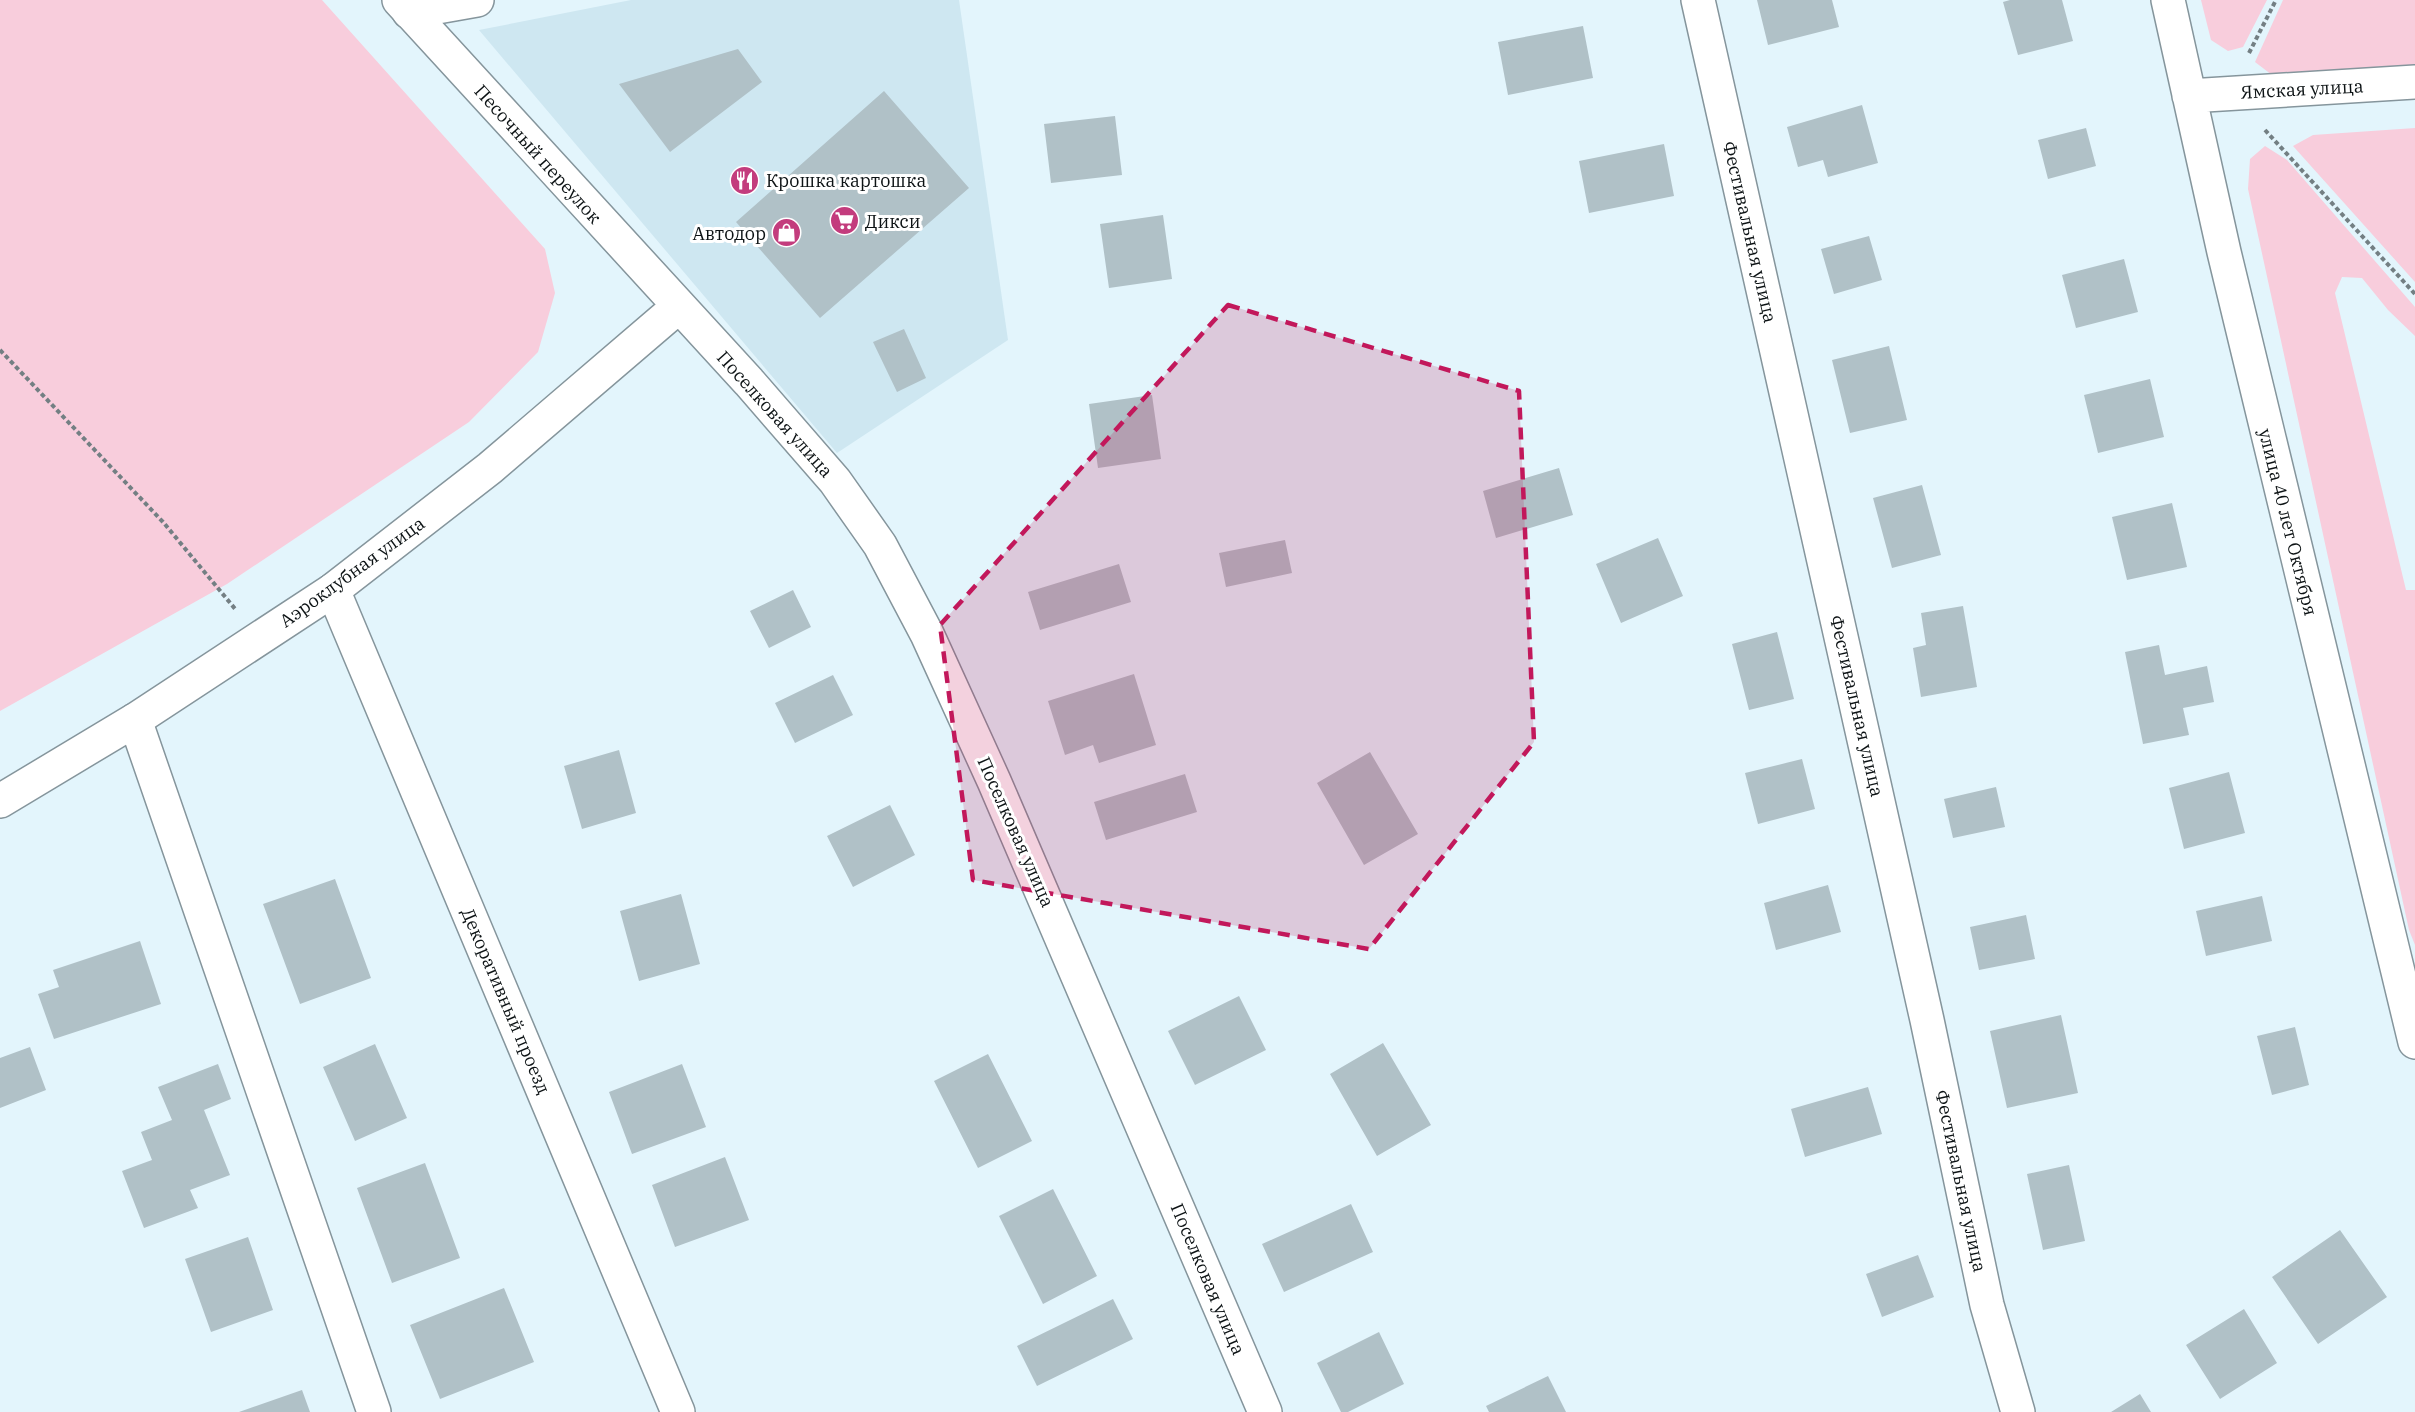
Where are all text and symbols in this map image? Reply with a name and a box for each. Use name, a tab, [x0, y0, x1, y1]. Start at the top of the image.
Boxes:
street label: Ямская улица	[2240, 74, 2364, 104]
street label: Песочный переулок	[470, 80, 607, 229]
street label: Фестивальная улица	[1718, 139, 1782, 325]
restaurant icon: Крошка картошка	[729, 164, 761, 196]
place label: Крошка картошка	[766, 169, 926, 192]
supermarket icon: Дикси	[828, 205, 860, 237]
place label: Дикси	[865, 210, 921, 233]
shop icon: Автодор	[771, 217, 803, 249]
place label: Автодор	[692, 222, 766, 245]
street label: Поселковая улица	[712, 346, 838, 482]
street label: улица 40 лет Октября	[2254, 426, 2322, 618]
street label: Аэроклубная улица	[275, 512, 429, 632]
street label: Фестивальная улица	[1825, 613, 1889, 799]
street label: Поселковая улица	[972, 753, 1060, 911]
street label: Декоративный проезд	[456, 905, 556, 1097]
street label: Фестивальная улица	[1930, 1088, 1992, 1274]
street label: Поселковая улица	[1166, 1200, 1250, 1358]

